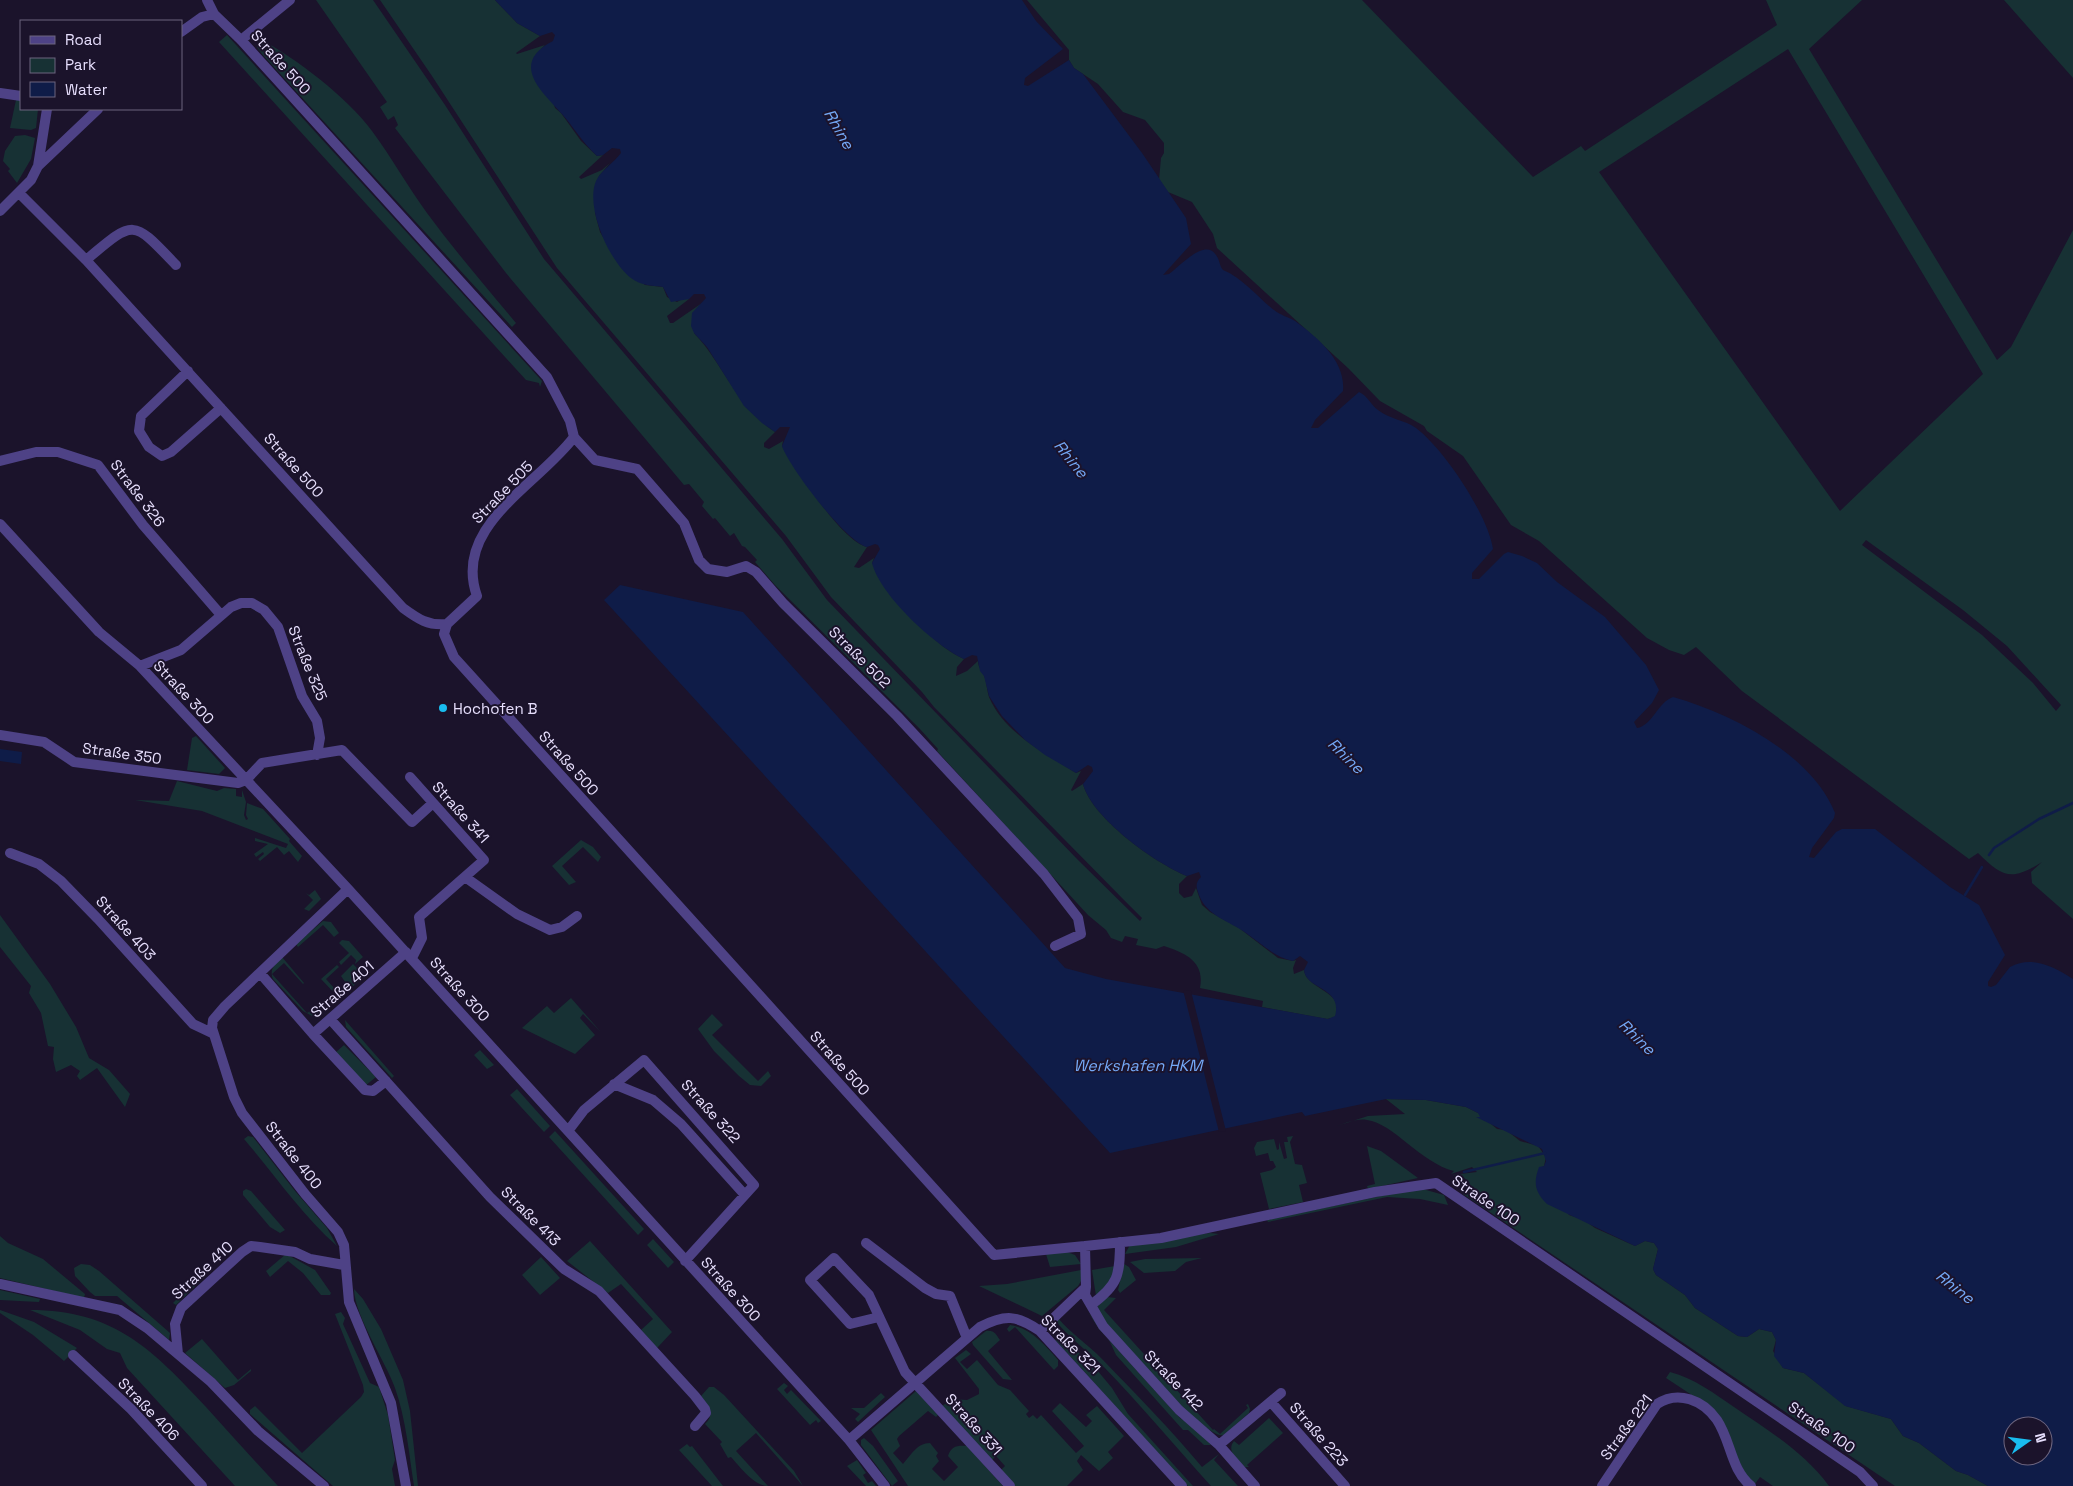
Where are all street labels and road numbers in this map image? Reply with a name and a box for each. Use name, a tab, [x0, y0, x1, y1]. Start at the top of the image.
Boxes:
street label: Straße 500	[247, 26, 315, 98]
street label: Straße 500	[260, 429, 328, 501]
street label: Straße 326	[106, 456, 170, 530]
street label: Straße 505	[467, 457, 537, 527]
street label: Straße 502	[825, 622, 895, 692]
street label: Straße 325	[284, 623, 332, 703]
street label: Straße 300	[150, 656, 218, 728]
street label: Straße 500	[535, 727, 603, 799]
street label: Straße 350	[81, 738, 163, 768]
street label: Straße 341	[428, 777, 494, 847]
street label: Straße 403	[92, 892, 160, 964]
street label: Straße 300	[426, 953, 494, 1025]
street label: Straße 401	[307, 956, 377, 1022]
street label: Straße 500	[806, 1027, 874, 1099]
street label: Straße 322	[677, 1075, 745, 1147]
street label: Straße 400	[262, 1117, 326, 1193]
street label: Straße 100	[1448, 1170, 1524, 1230]
street label: Straße 413	[497, 1182, 565, 1250]
street label: Straße 410	[167, 1237, 237, 1303]
street label: Straße 300	[697, 1253, 765, 1325]
street label: Straße 321	[1037, 1310, 1105, 1378]
street label: Straße 142	[1140, 1346, 1208, 1414]
street label: Straße 406	[114, 1373, 184, 1445]
street label: Straße 331	[941, 1389, 1007, 1459]
street label: Straße 221	[1596, 1390, 1656, 1464]
street label: Straße 100	[1785, 1397, 1859, 1457]
street label: Straße 223	[1286, 1398, 1352, 1470]

